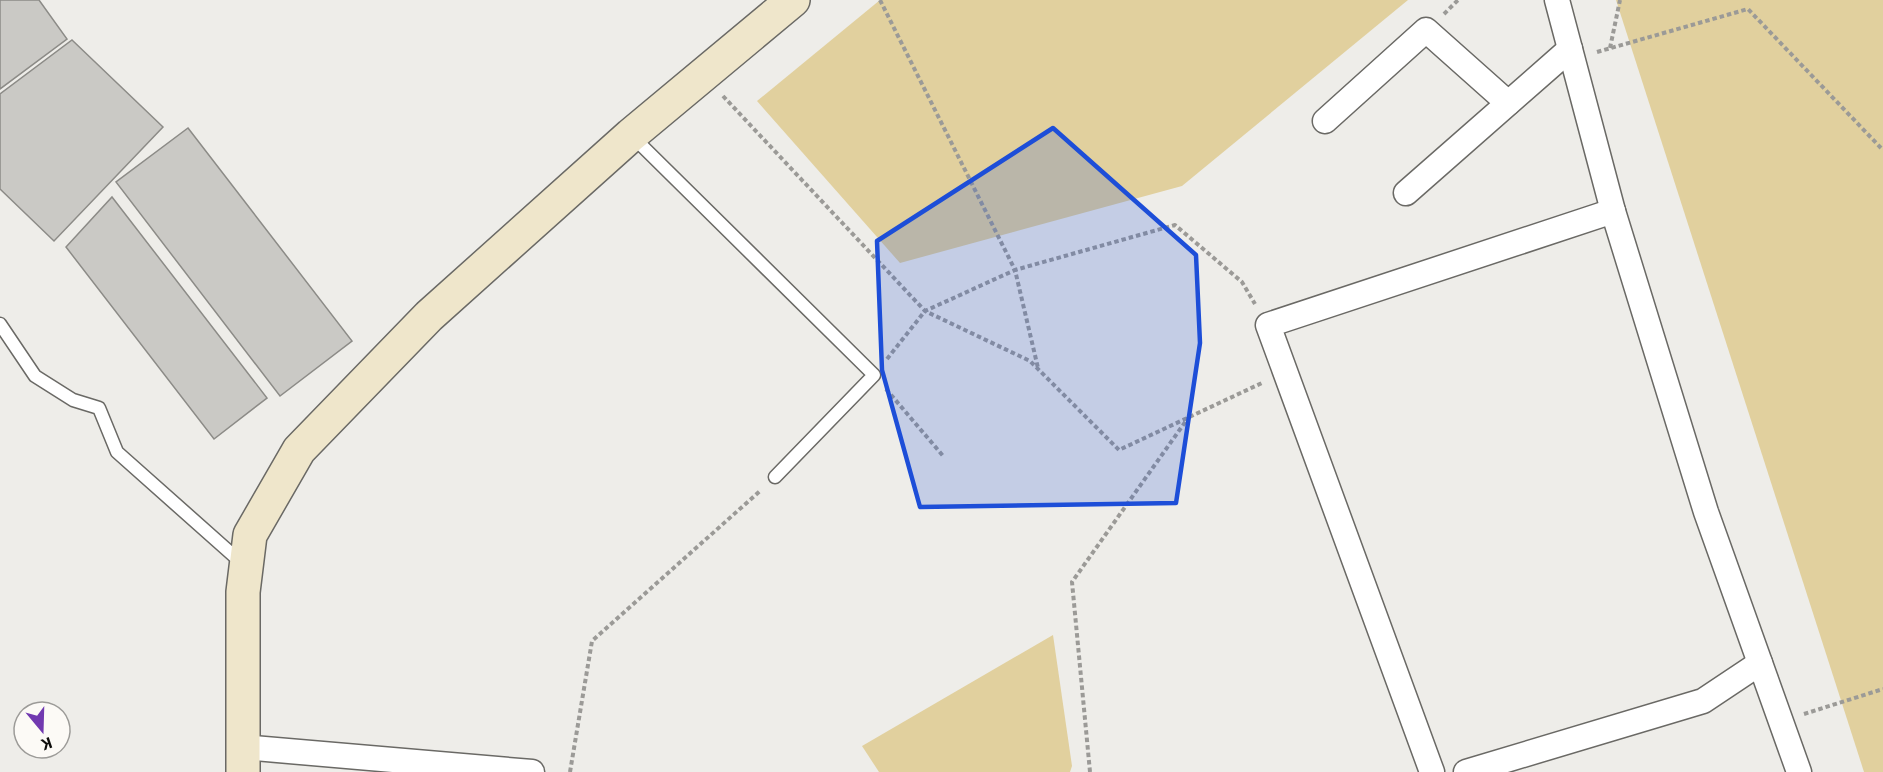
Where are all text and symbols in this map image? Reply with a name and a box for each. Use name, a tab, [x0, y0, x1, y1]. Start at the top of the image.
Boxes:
north arrow	[12, 700, 72, 760]
text: K	[38, 734, 55, 756]

